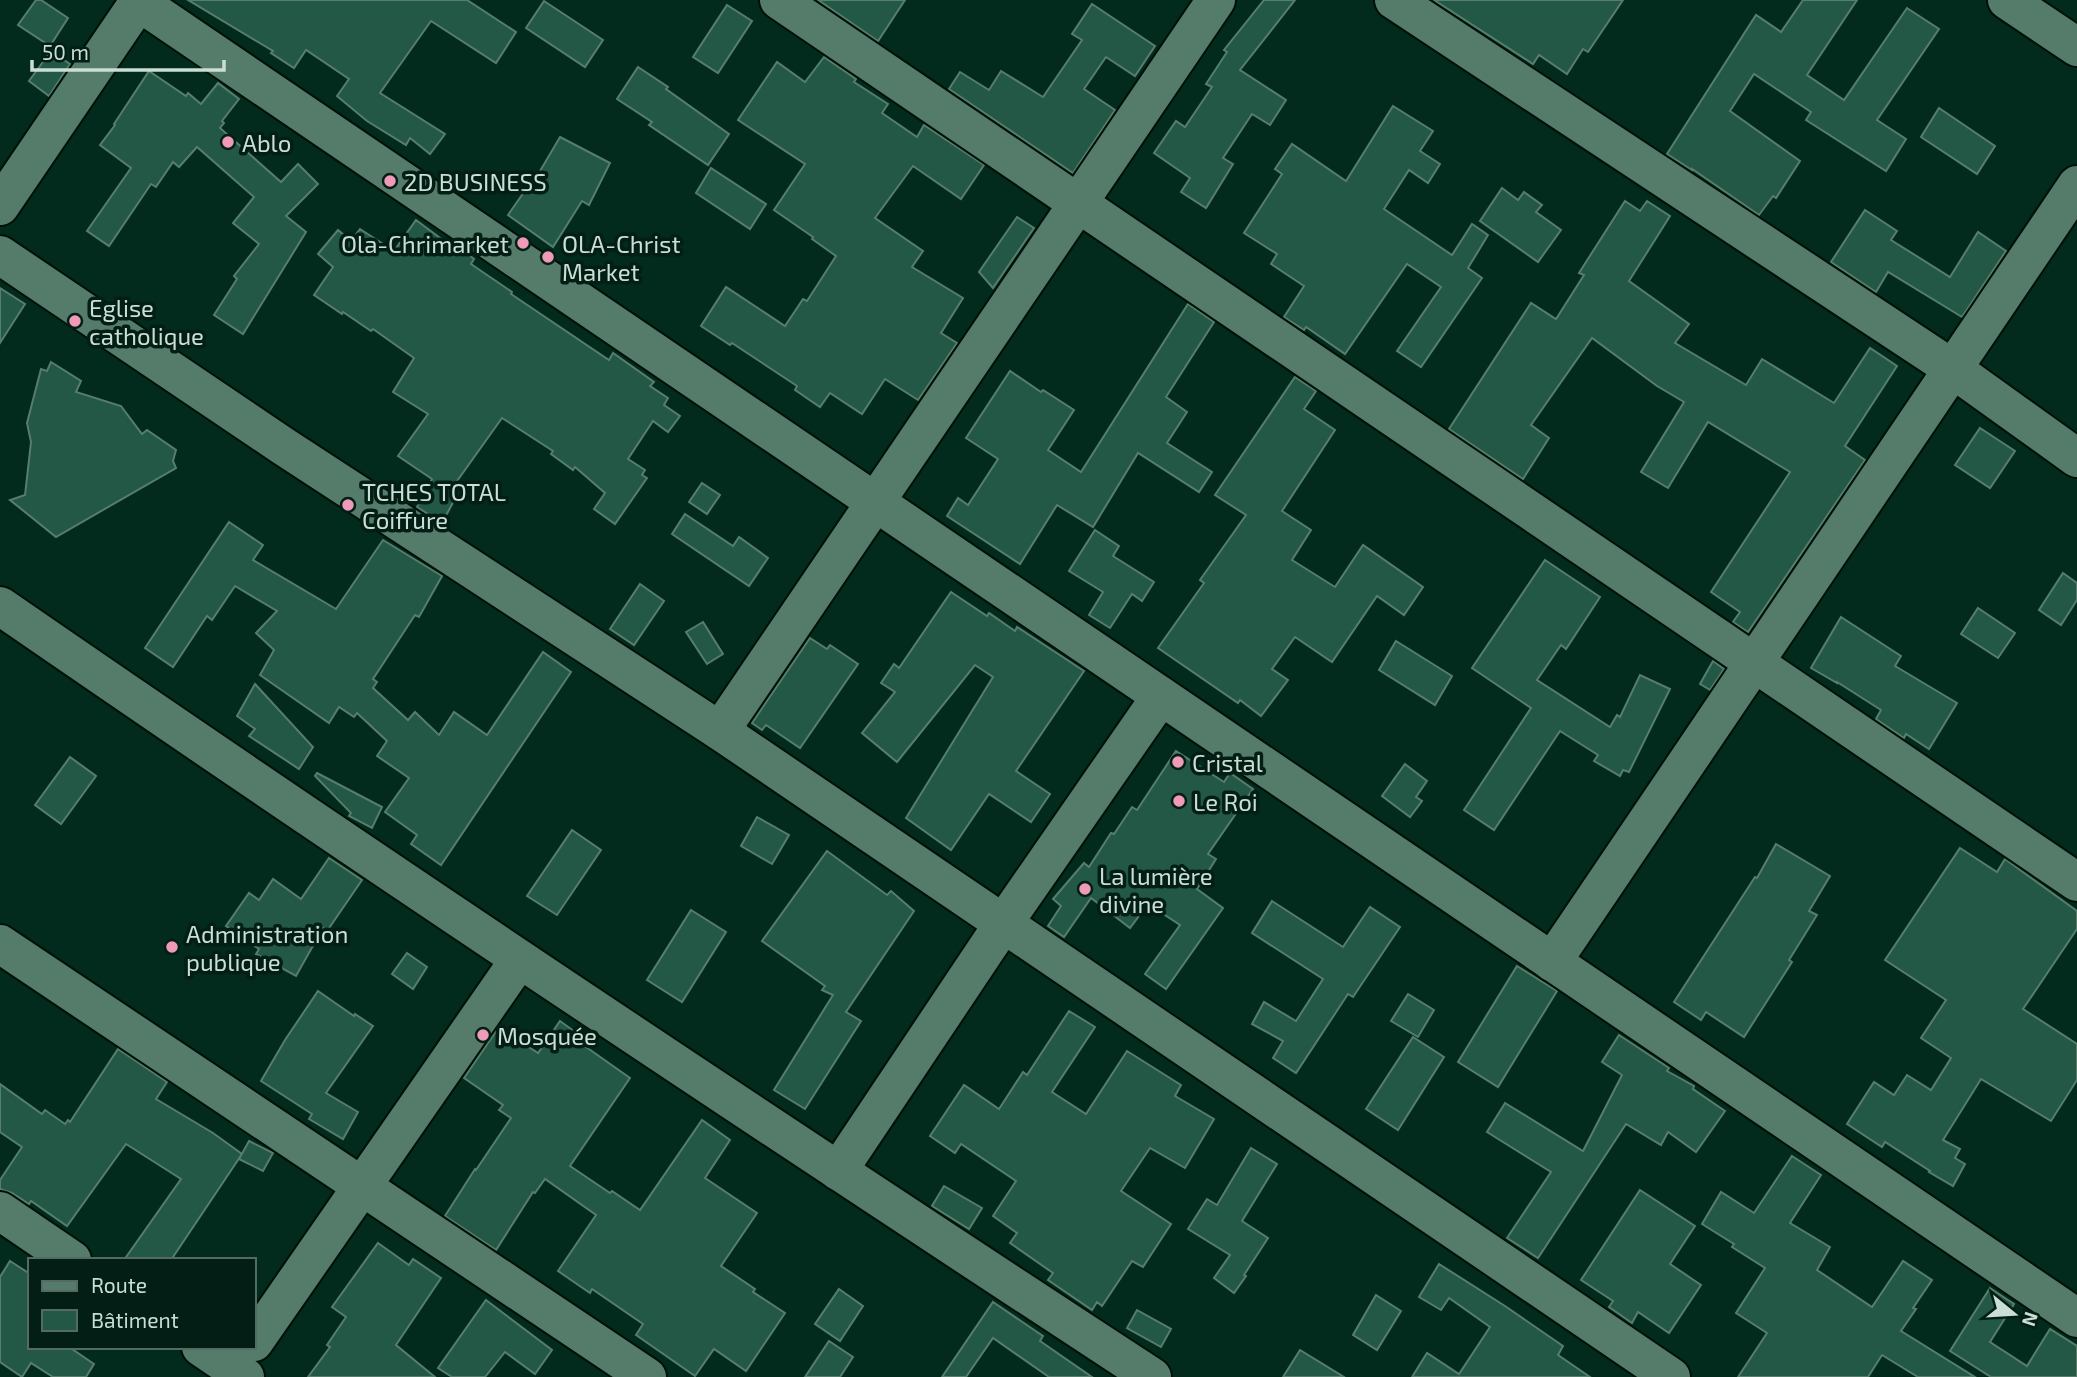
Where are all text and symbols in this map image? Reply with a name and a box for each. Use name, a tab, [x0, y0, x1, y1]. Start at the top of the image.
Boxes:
scale bar	[32, 28, 224, 72]
text: 50 m	[42, 39, 89, 64]
place label: Ablo	[242, 128, 291, 157]
marker: Ablo	[220, 134, 236, 150]
place label: 2D BUSINESS	[404, 167, 547, 196]
marker: 2D BUSINESS	[382, 173, 398, 189]
place label: Ola-Chrimarket	[341, 229, 509, 258]
place label: OLA-Christ Market	[562, 229, 681, 286]
marker: Ola-Chrimarket	[515, 235, 531, 251]
marker: OLA-Christ Market	[540, 249, 556, 265]
place label: Eglise catholique	[89, 293, 204, 350]
marker: Eglise catholique	[67, 313, 83, 329]
place label: TCHES TOTAL Coiffure	[362, 477, 506, 534]
marker: TCHES TOTAL Coiffure	[340, 497, 356, 513]
place label: Cristal	[1192, 748, 1263, 777]
marker: Cristal	[1170, 754, 1186, 770]
place label: Le Roi	[1193, 787, 1258, 816]
marker: Le Roi	[1171, 793, 1187, 809]
place label: La lumière divine	[1099, 861, 1213, 918]
marker: La lumière divine	[1077, 881, 1093, 897]
place label: Administration publique	[186, 919, 348, 976]
marker: Administration publique	[164, 939, 180, 955]
place label: Mosquée	[497, 1021, 597, 1050]
marker: Mosquée	[475, 1027, 491, 1043]
legend	[28, 1258, 256, 1349]
text: Route	[91, 1272, 147, 1297]
north arrow	[1979, 1279, 2049, 1349]
text: Bâtiment	[91, 1307, 179, 1332]
text: N	[2018, 1309, 2044, 1329]

